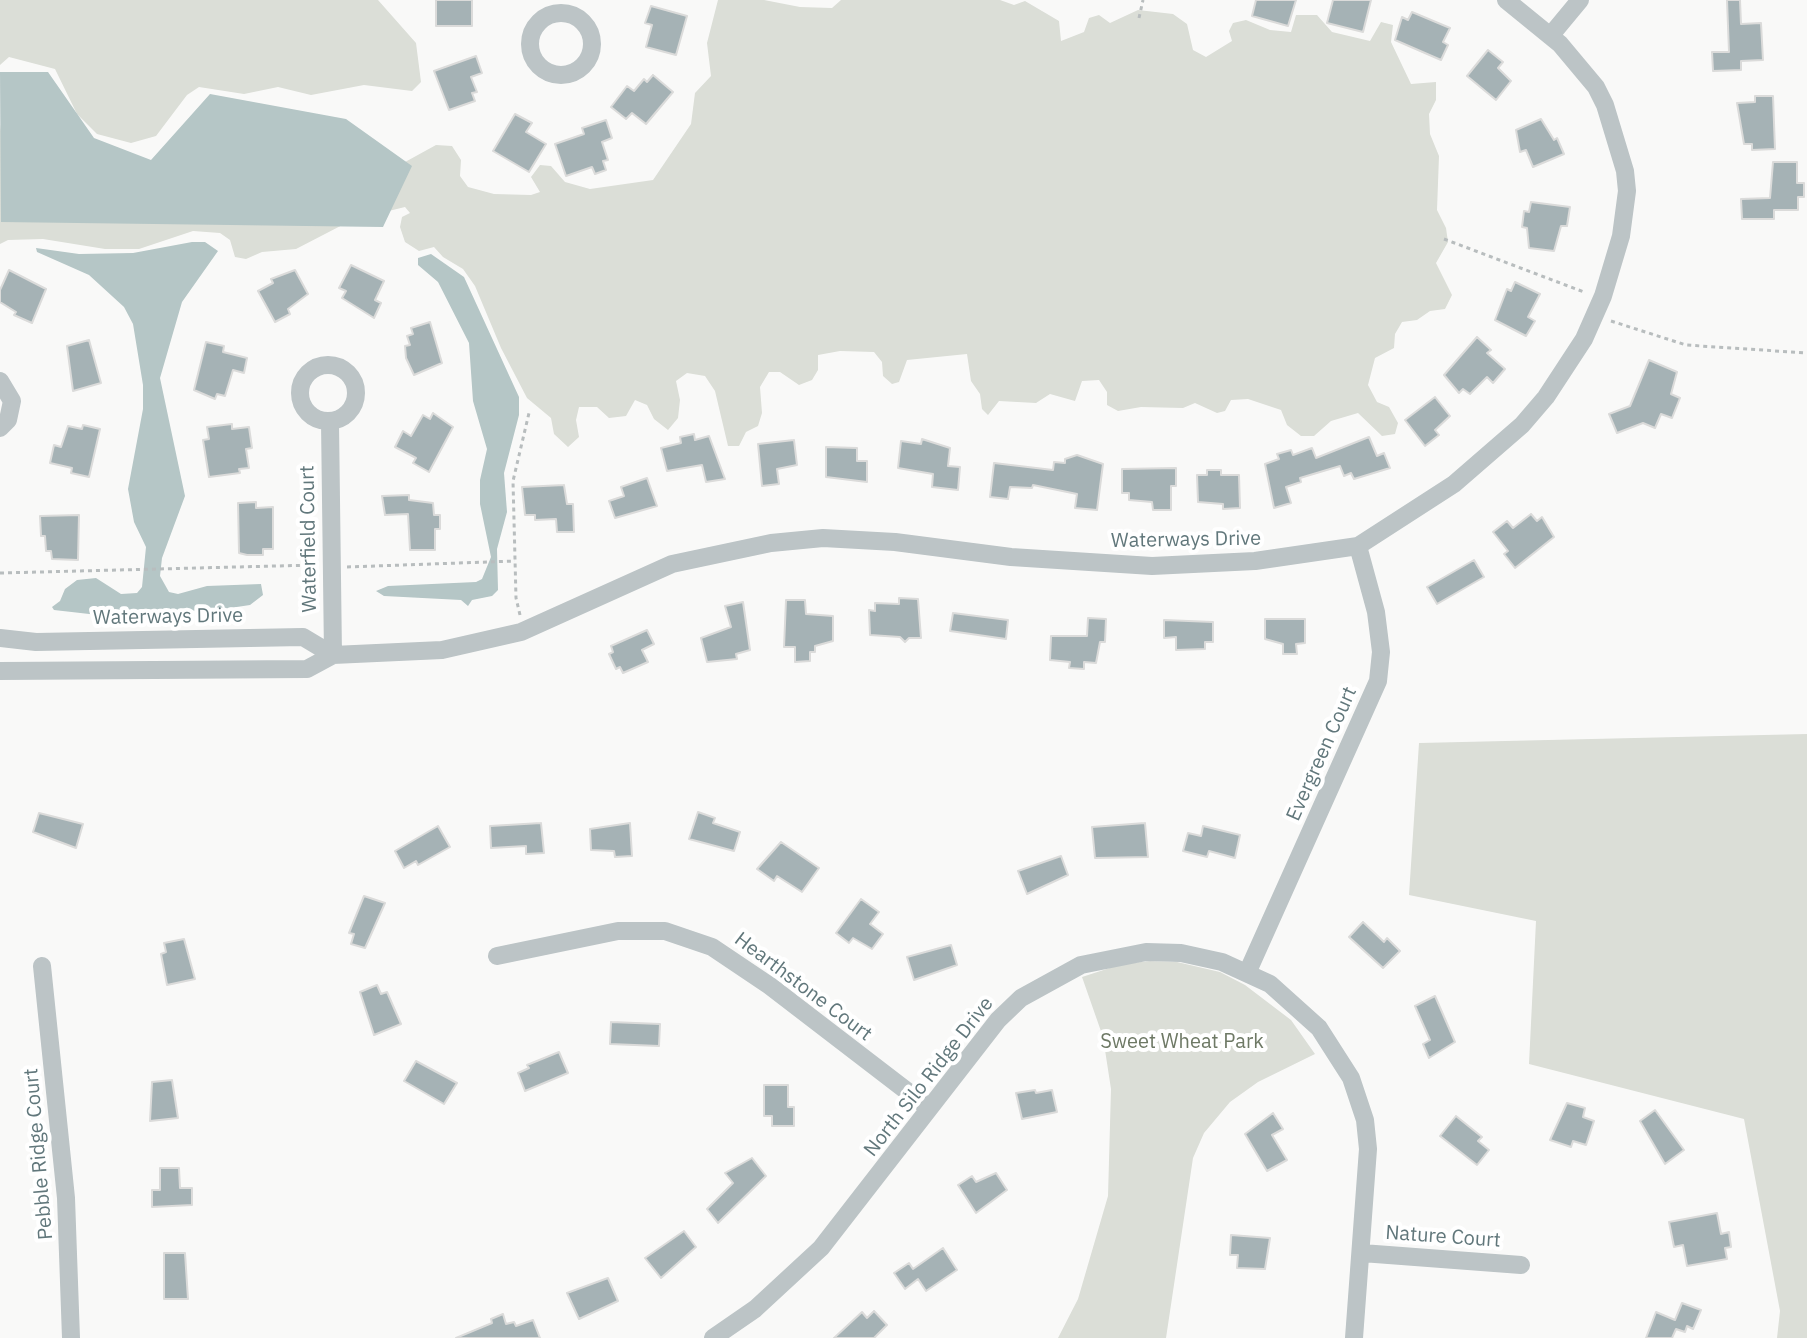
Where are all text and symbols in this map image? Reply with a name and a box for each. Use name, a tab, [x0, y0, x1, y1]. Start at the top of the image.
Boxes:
street label: Waterfield Court	[296, 465, 322, 613]
street label: Waterways Drive	[1111, 527, 1261, 553]
street label: Waterways Drive	[93, 604, 243, 630]
street label: Evergreen Court	[1282, 683, 1362, 825]
street label: Hearthstone Court	[730, 928, 876, 1046]
street label: North Silo Ridge Drive	[859, 992, 999, 1162]
park label: Sweet Wheat Park	[1100, 1030, 1264, 1054]
street label: Pebble Ridge Court	[20, 1067, 58, 1241]
street label: Nature Court	[1385, 1221, 1501, 1253]

